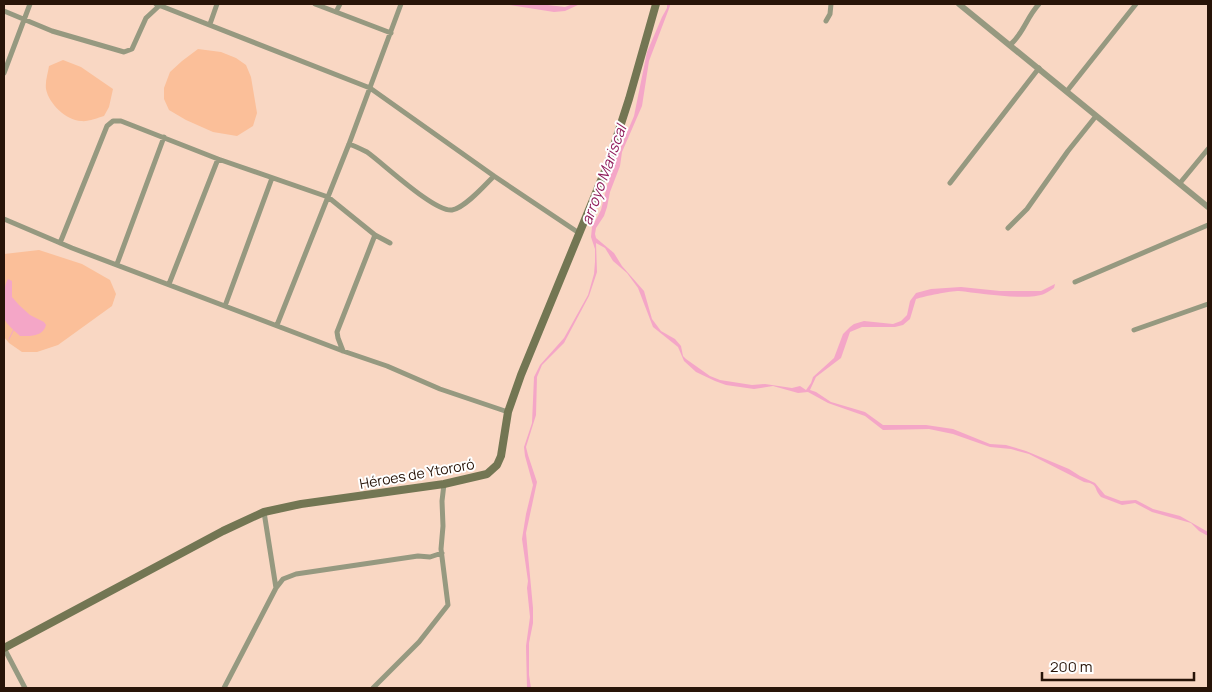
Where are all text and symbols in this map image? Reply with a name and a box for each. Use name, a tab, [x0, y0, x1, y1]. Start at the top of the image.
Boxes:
water label: arroyo Mariscal	[576, 120, 632, 228]
street label: Héroes de Ytororó	[358, 454, 476, 493]
scale bar	[1042, 650, 1194, 682]
text: 200 m	[1050, 656, 1093, 677]

